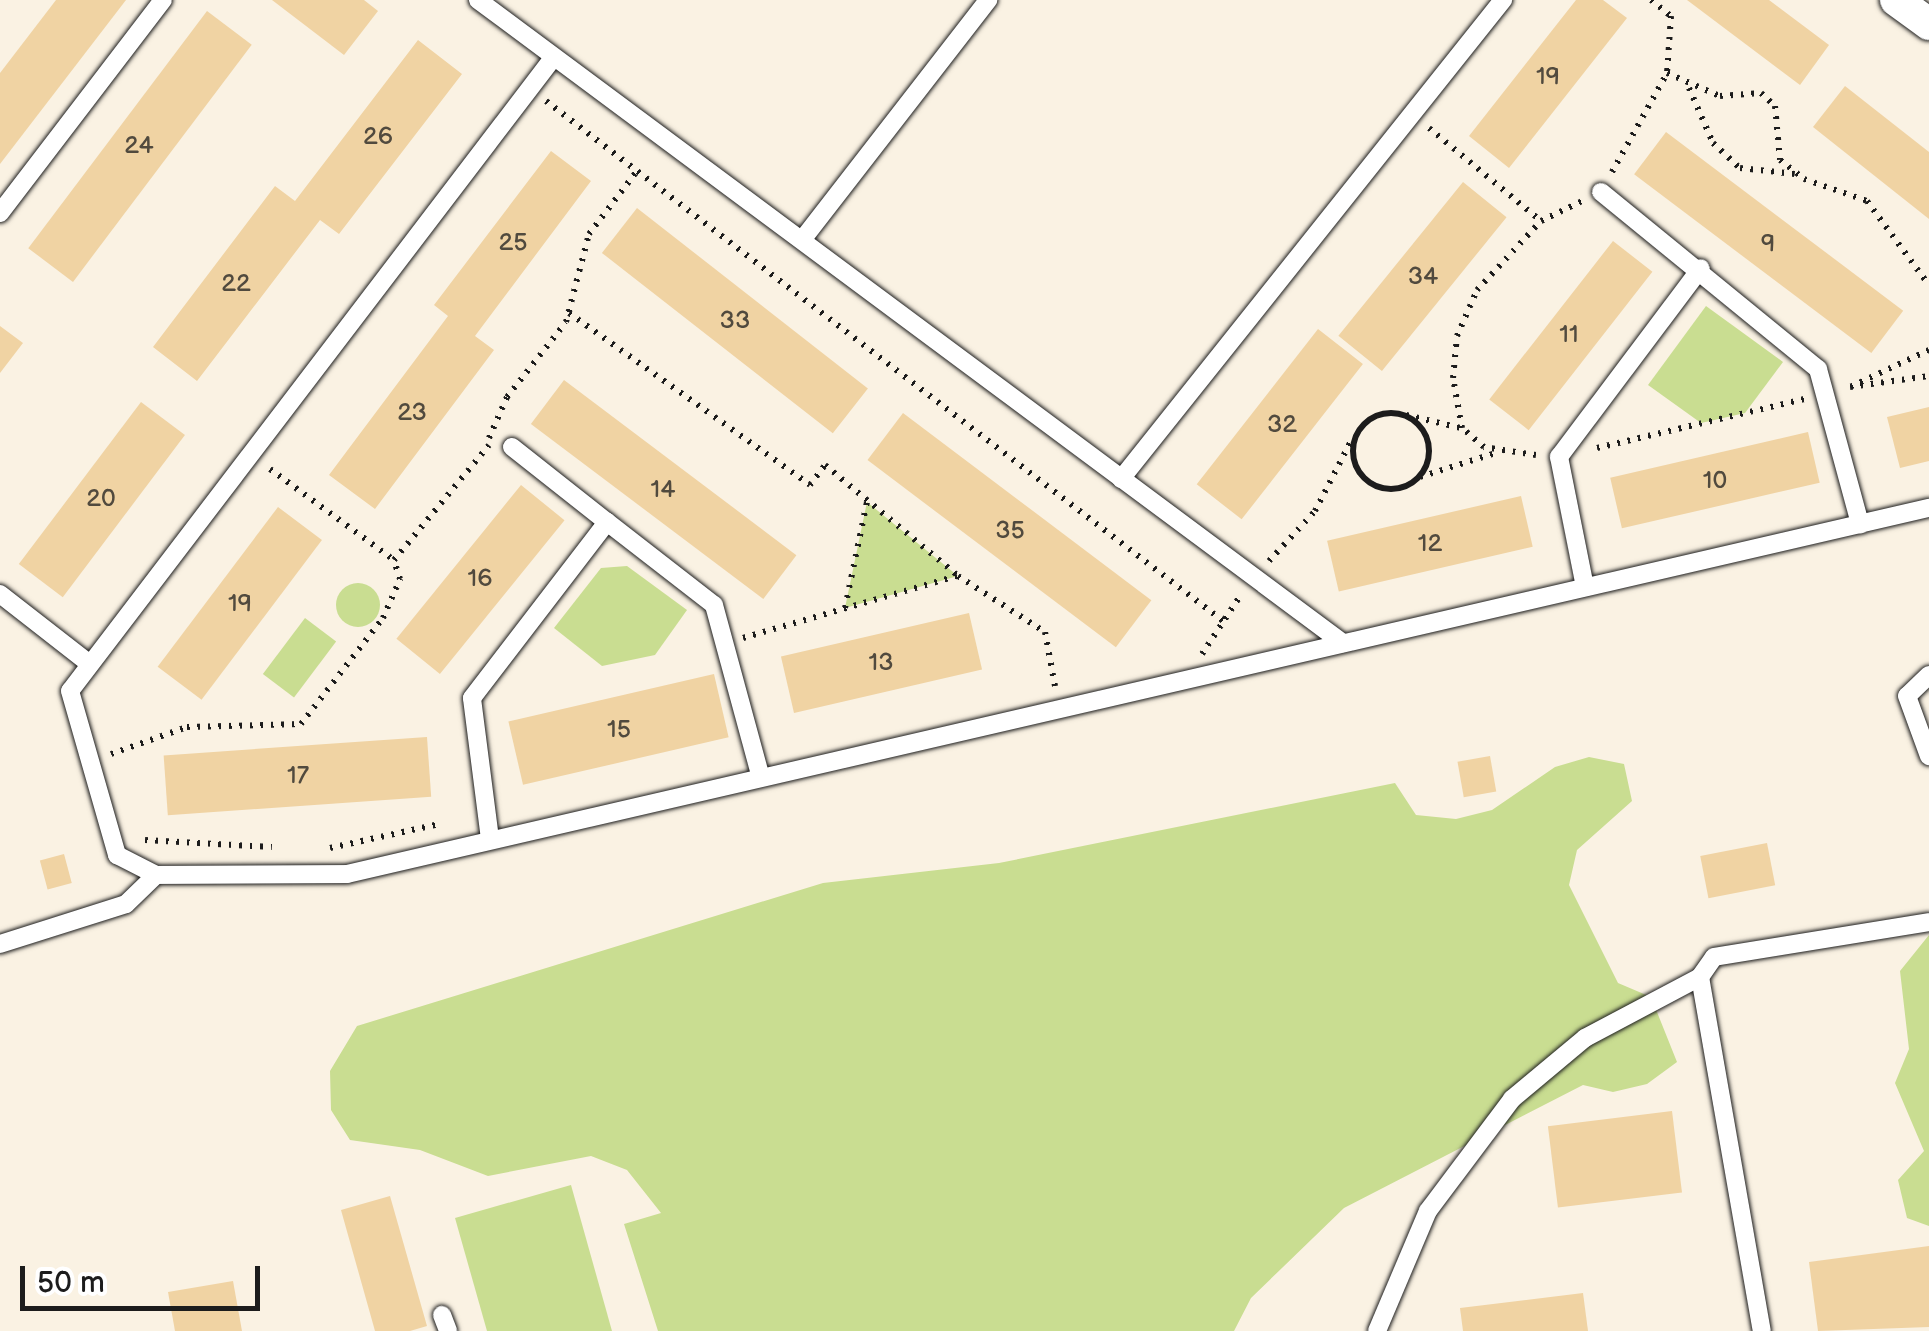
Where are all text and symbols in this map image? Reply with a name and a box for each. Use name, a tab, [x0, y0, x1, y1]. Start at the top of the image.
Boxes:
house number: 19	[1536, 62, 1560, 92]
house number: 26	[363, 122, 393, 152]
house number: 24	[124, 131, 154, 161]
house number: 25	[498, 228, 528, 258]
house number: 9	[1761, 229, 1775, 259]
house number: 34	[1408, 262, 1438, 292]
house number: 22	[221, 269, 251, 299]
house number: 33	[720, 306, 750, 336]
house number: 11	[1559, 320, 1579, 350]
house number: 23	[397, 398, 427, 428]
house number: 32	[1267, 410, 1297, 440]
house number: 10	[1703, 466, 1727, 496]
house number: 14	[651, 475, 675, 505]
house number: 20	[86, 484, 116, 514]
house number: 35	[995, 516, 1025, 546]
house number: 12	[1418, 529, 1442, 559]
house number: 16	[468, 564, 492, 594]
house number: 19	[228, 589, 252, 619]
house number: 13	[868, 648, 894, 678]
house number: 15	[607, 715, 631, 745]
house number: 17	[287, 761, 309, 791]
scale bar	[25, 1246, 265, 1308]
text: 50 m	[37, 1265, 105, 1301]

